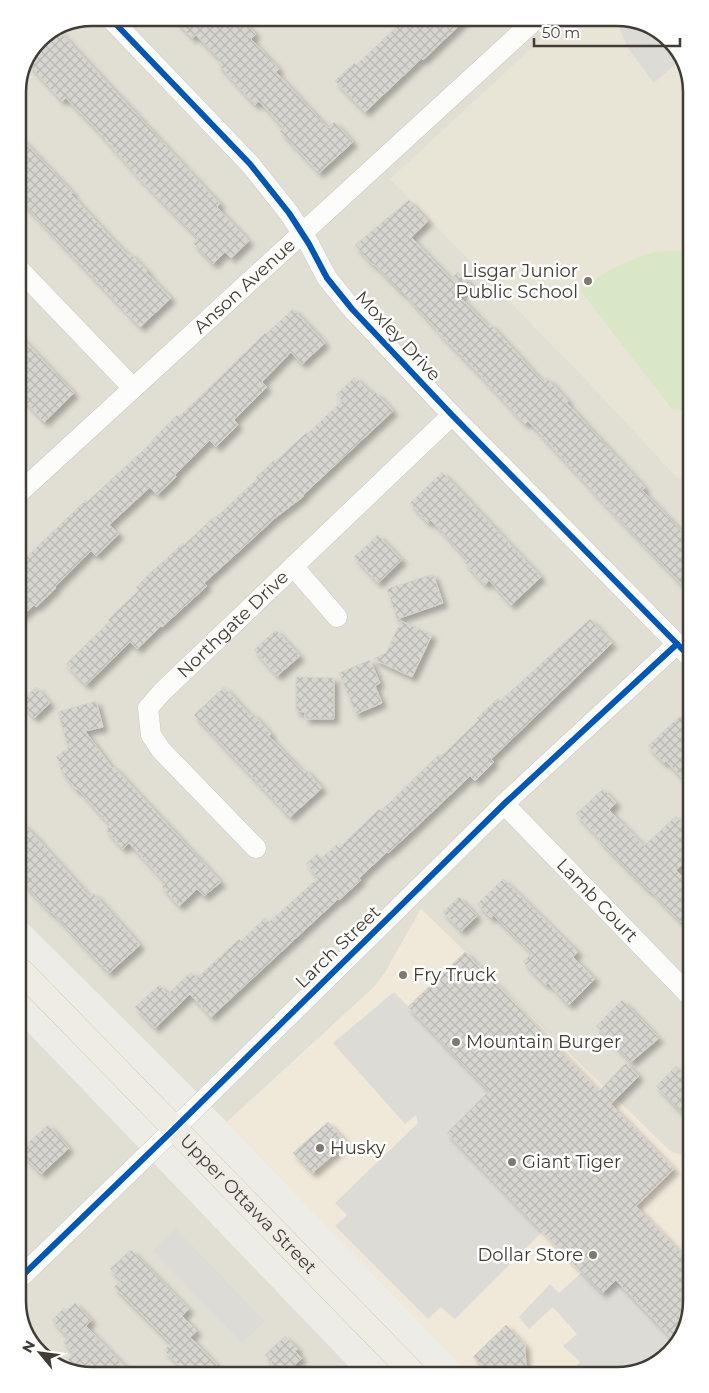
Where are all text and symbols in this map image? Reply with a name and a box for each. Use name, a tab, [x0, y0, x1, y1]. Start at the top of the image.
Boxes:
scale bar	[534, 15, 680, 47]
text: 50 m	[542, 23, 580, 42]
street label: Anson Avenue	[189, 234, 300, 338]
place label: Lisgar Junior Public School	[456, 260, 578, 303]
marker: Lisgar Junior Public School	[582, 275, 594, 287]
street label: Moxley Drive	[351, 286, 445, 386]
street label: Northgate Drive	[173, 566, 293, 683]
street label: Lamb Court	[552, 854, 643, 947]
street label: Larch Street	[291, 901, 385, 993]
place label: Fry Truck	[413, 964, 496, 986]
marker: Fry Truck	[397, 969, 409, 981]
place label: Mountain Burger	[466, 1031, 621, 1053]
marker: Mountain Burger	[450, 1036, 462, 1048]
street label: Upper Ottawa Street	[175, 1130, 321, 1278]
place label: Husky	[330, 1137, 386, 1159]
marker: Husky	[314, 1142, 326, 1154]
place label: Giant Tiger	[522, 1151, 621, 1173]
marker: Giant Tiger	[506, 1156, 518, 1168]
place label: Dollar Store	[477, 1244, 583, 1266]
marker: Dollar Store	[587, 1249, 599, 1261]
north arrow	[15, 1328, 65, 1378]
text: N	[18, 1337, 39, 1356]

